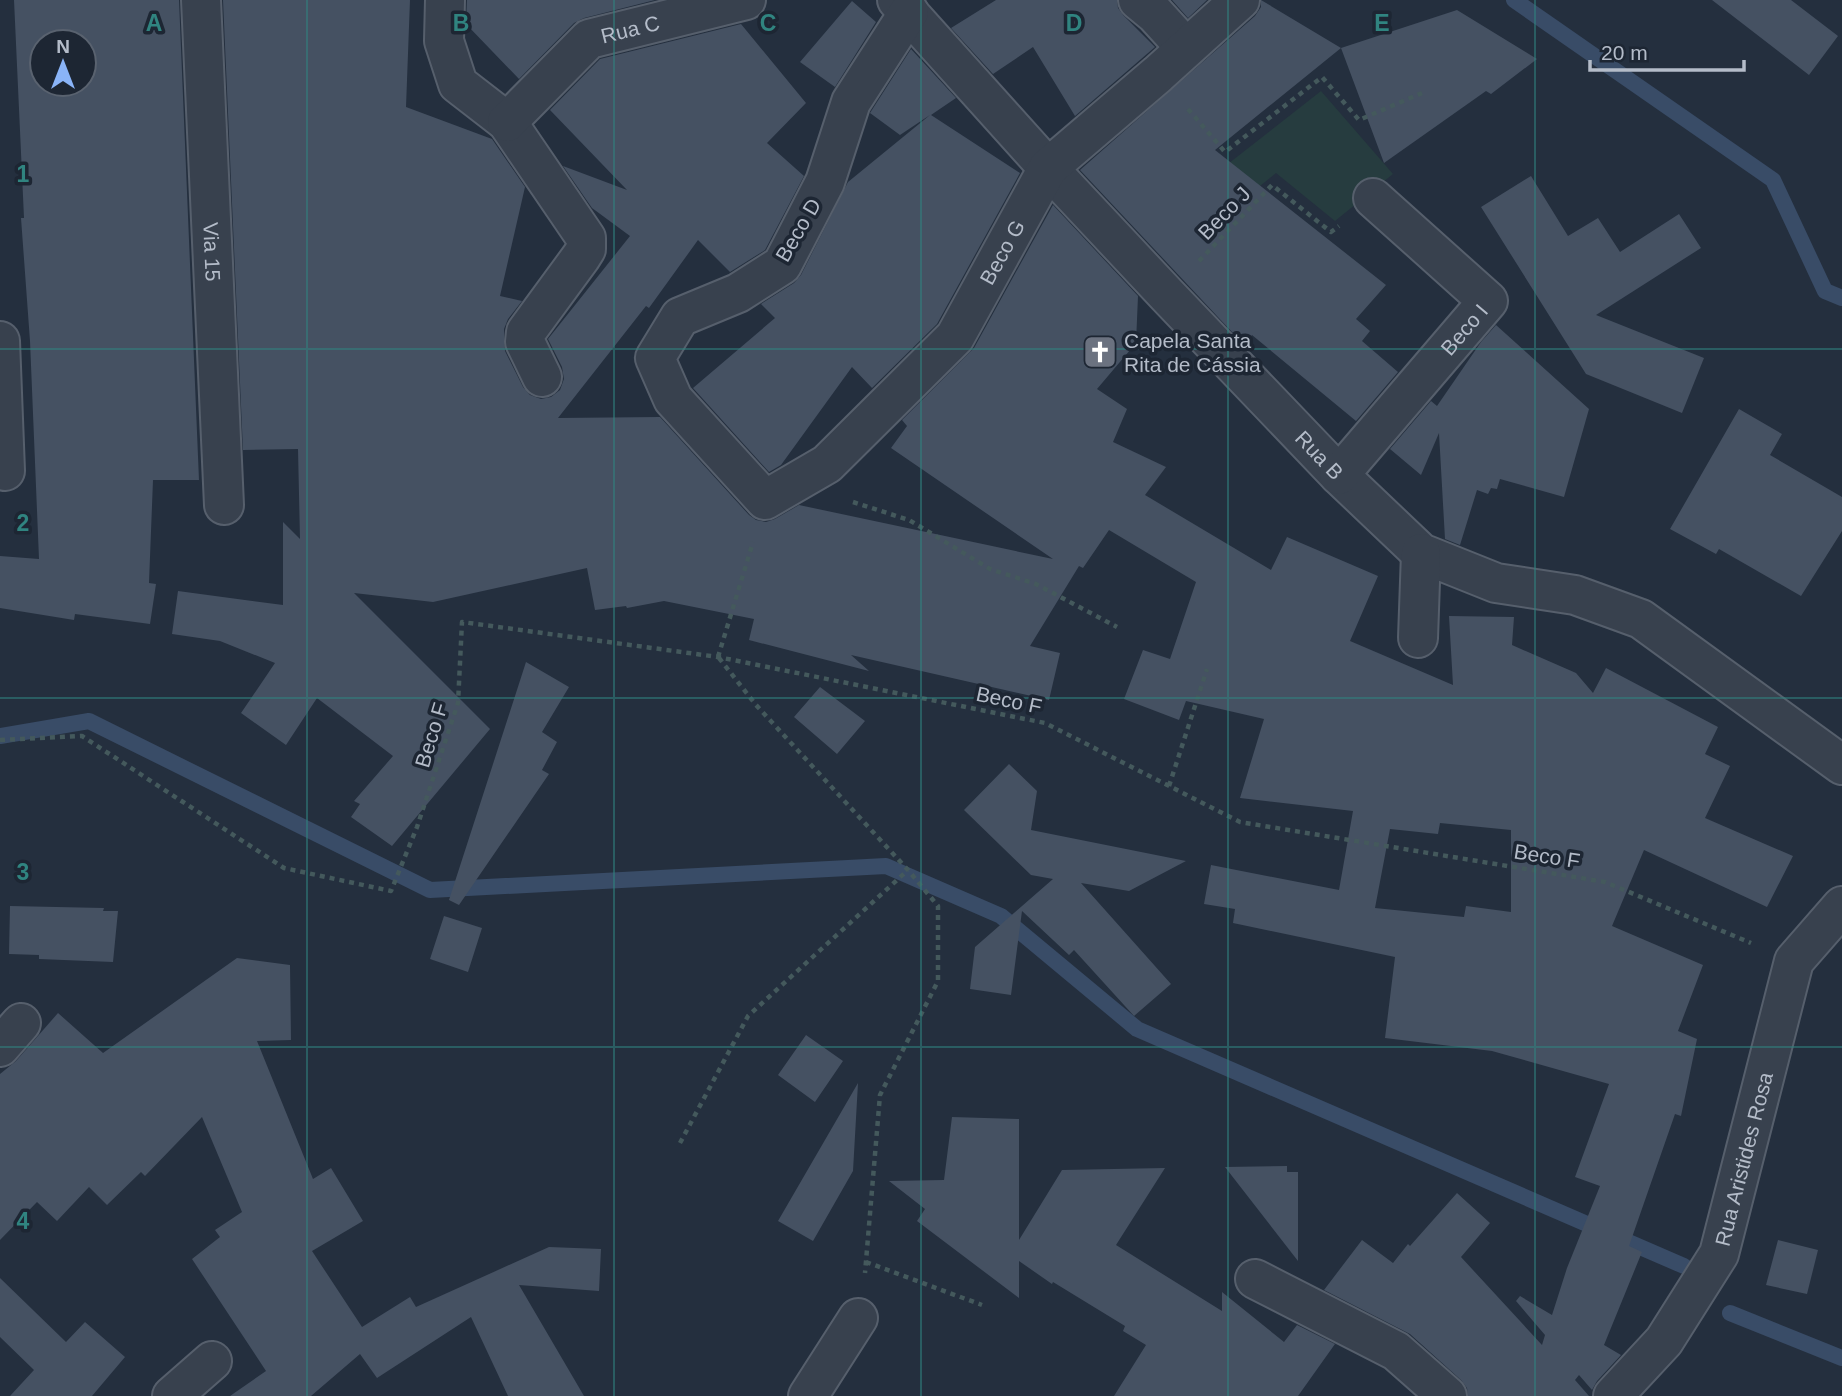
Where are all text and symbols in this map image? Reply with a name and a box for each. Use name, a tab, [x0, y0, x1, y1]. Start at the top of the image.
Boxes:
text: A	[146, 10, 162, 36]
text: B	[453, 10, 469, 36]
street label: Rua C	[598, 10, 662, 47]
text: C	[760, 10, 776, 36]
text: D	[1066, 10, 1082, 36]
text: E	[1374, 10, 1390, 36]
north arrow	[28, 28, 98, 98]
scale bar	[1590, 28, 1744, 72]
text: N	[56, 36, 70, 57]
text: 20 m	[1601, 41, 1648, 64]
text: 1	[17, 161, 30, 187]
street label: Beco J	[1193, 182, 1255, 244]
street label: Beco D	[771, 194, 825, 266]
street label: Beco G	[975, 216, 1029, 288]
street label: Via 15	[200, 222, 225, 282]
street label: Beco I	[1436, 299, 1492, 359]
place label: Capela Santa Rita de Cássia	[1124, 329, 1261, 376]
church icon: Capela Santa Rita de Cássia	[1081, 333, 1119, 371]
street label: Rua B	[1291, 426, 1348, 484]
text: 2	[17, 510, 29, 536]
street label: Beco F	[974, 682, 1044, 718]
street label: Beco F	[410, 700, 452, 770]
street label: Beco F	[1512, 839, 1582, 873]
text: 3	[17, 859, 29, 885]
street label: Rua Aristides Rosa	[1710, 1069, 1777, 1248]
text: 4	[17, 1208, 30, 1234]

